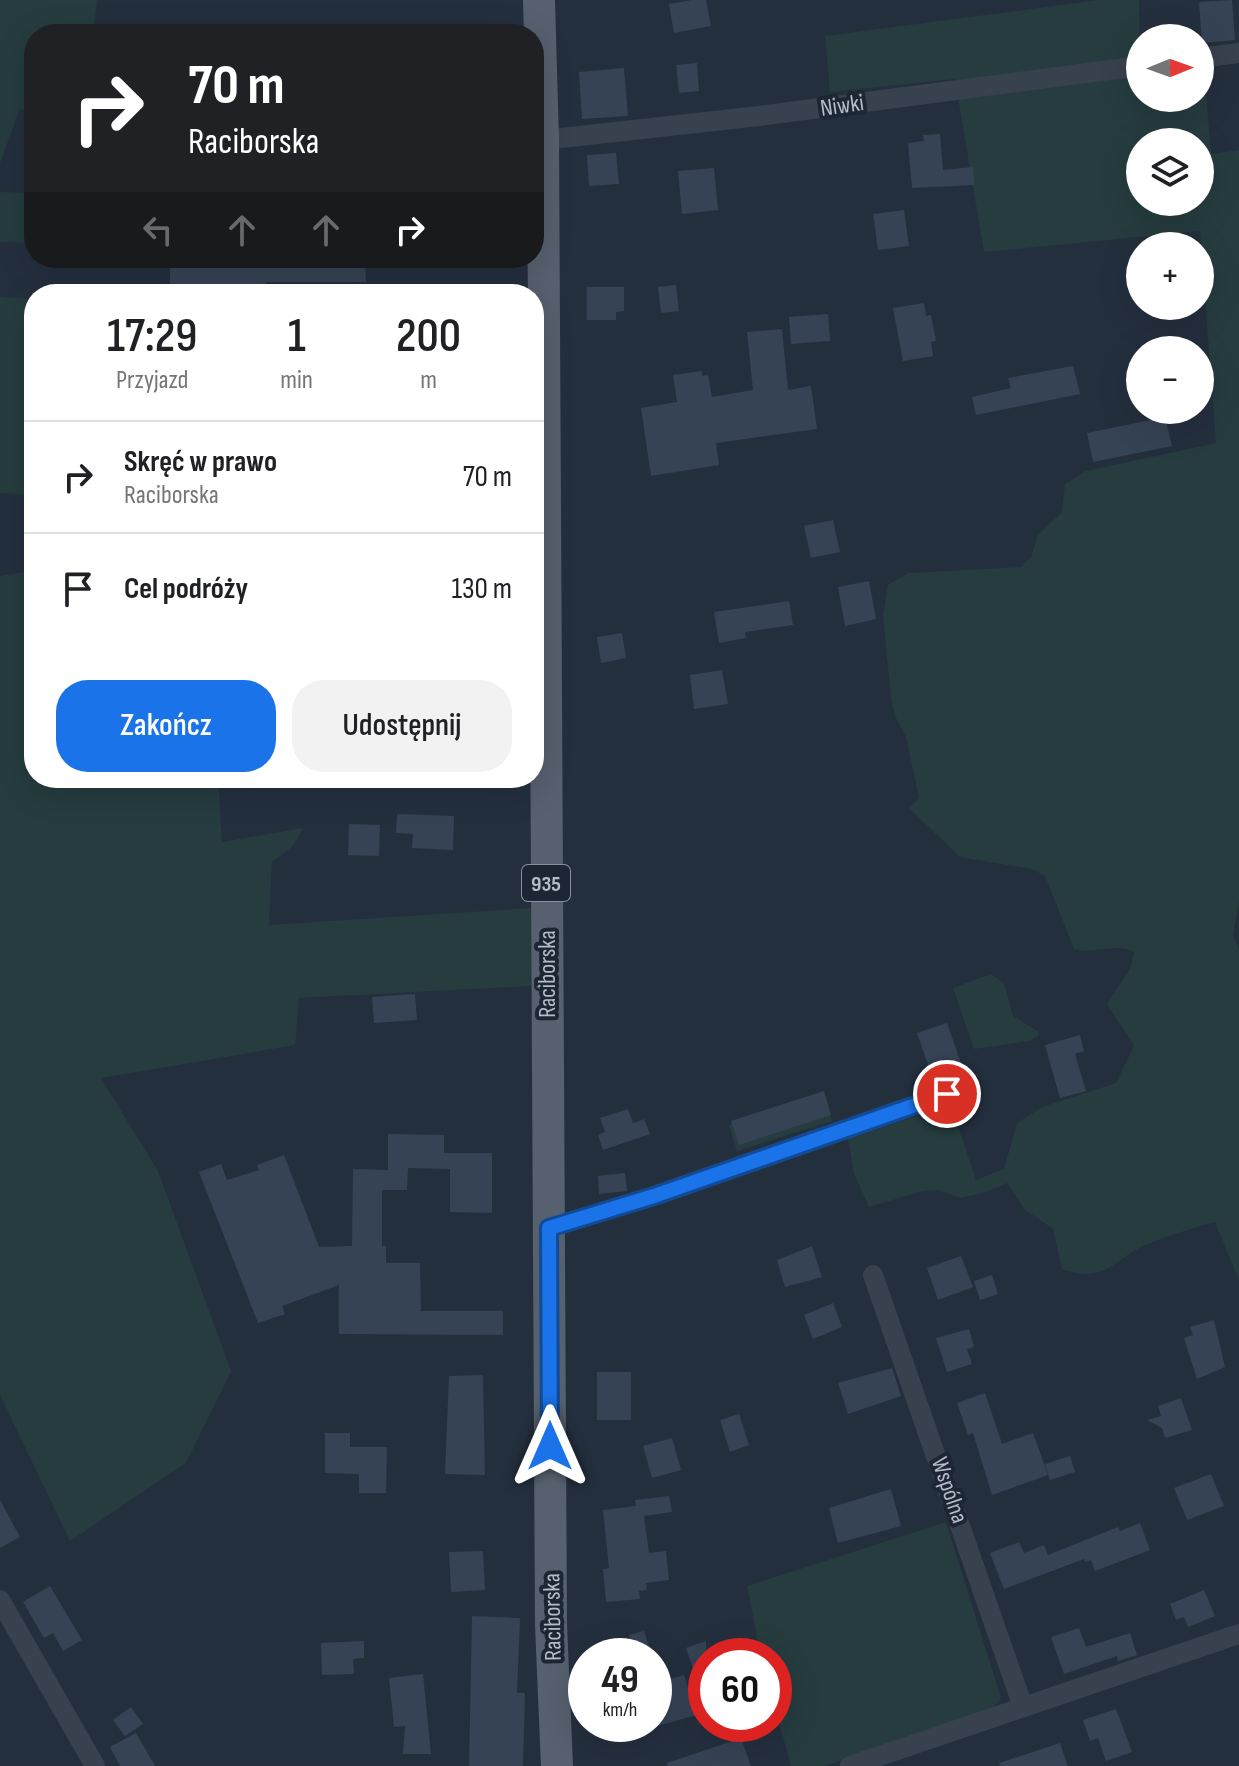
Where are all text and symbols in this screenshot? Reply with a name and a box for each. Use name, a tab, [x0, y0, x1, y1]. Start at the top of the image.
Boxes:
north arrow	[1126, 24, 1214, 112]
map controls	[1126, 24, 1214, 424]
text: 70 m	[188, 53, 285, 120]
icon: right	[56, 56, 160, 160]
street label: Niwki	[818, 88, 866, 123]
text: Raciborska	[188, 121, 319, 164]
button: layers	[1126, 128, 1214, 216]
icon: left	[136, 208, 180, 252]
icon: ahead	[220, 208, 264, 252]
icon: ahead	[304, 208, 348, 252]
icon: right	[388, 208, 432, 252]
button: +	[1126, 232, 1214, 320]
text: 17:29	[107, 308, 197, 365]
text: 1	[288, 308, 306, 365]
text: 200	[396, 308, 461, 365]
button: −	[1126, 336, 1214, 424]
text: Przyjazd	[116, 365, 188, 396]
text: min	[280, 365, 313, 396]
text: m	[420, 365, 437, 396]
text: Skręć w prawo	[124, 444, 277, 480]
icon: right	[56, 455, 100, 499]
text: 70 m	[463, 459, 512, 495]
text: Raciborska	[124, 480, 219, 511]
icon: arrive	[56, 567, 100, 611]
text: Cel podróży	[124, 571, 248, 607]
text: 130 m	[452, 571, 512, 607]
button: Zakończ	[56, 680, 276, 772]
button: Udostępnij	[292, 680, 512, 772]
road number: 935	[522, 865, 570, 901]
street label: Raciborska	[533, 930, 562, 1018]
pin	[913, 1060, 981, 1128]
icon: arrive	[925, 1072, 969, 1116]
position arrow	[508, 1404, 592, 1488]
street label: Wspólna	[925, 1453, 974, 1527]
street label: Raciborska	[537, 1573, 568, 1661]
speed limit sign: 60	[688, 1638, 792, 1742]
text: 49	[601, 1656, 639, 1704]
text: km/h	[603, 1698, 637, 1722]

